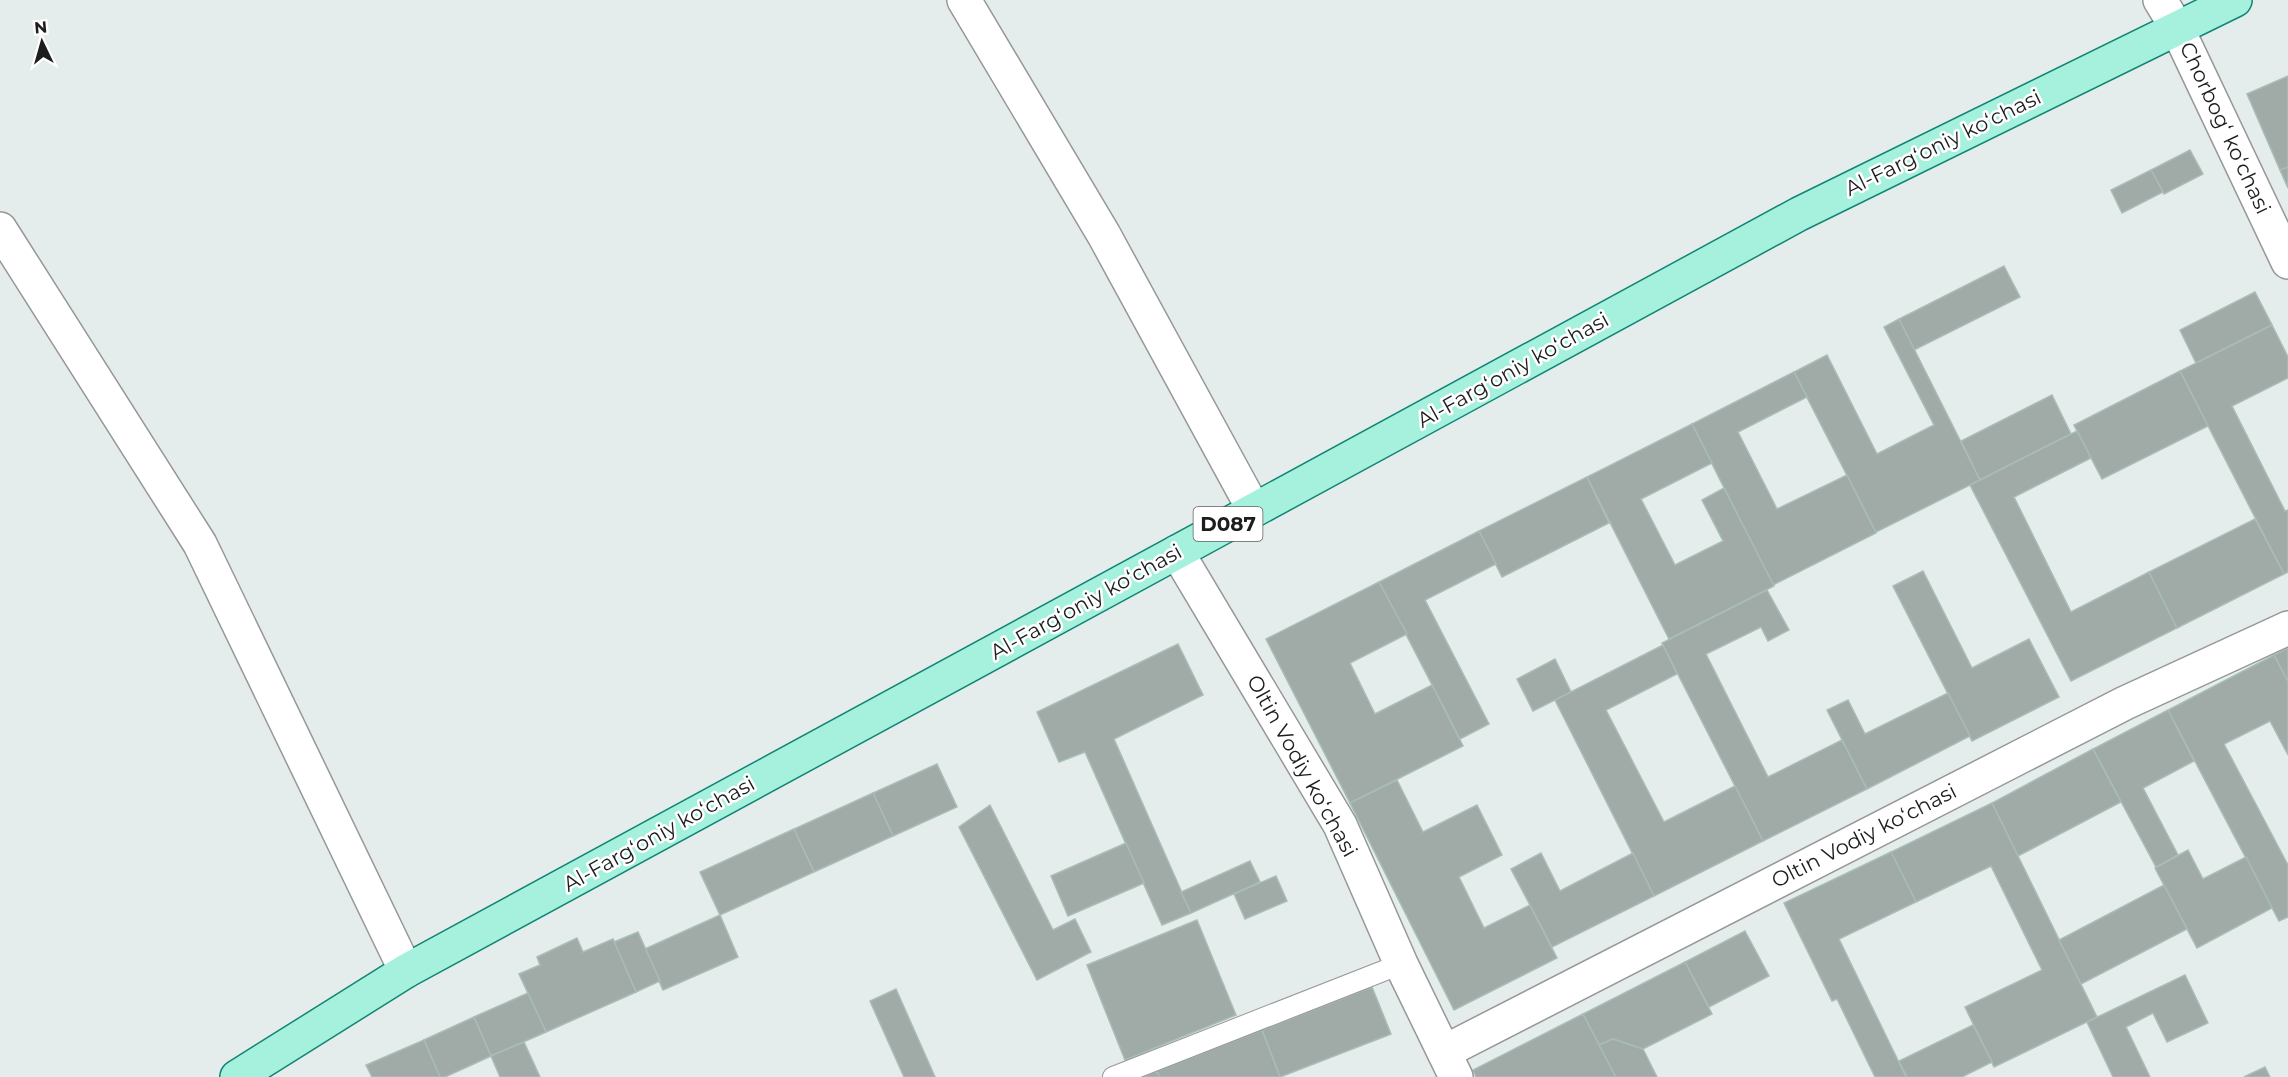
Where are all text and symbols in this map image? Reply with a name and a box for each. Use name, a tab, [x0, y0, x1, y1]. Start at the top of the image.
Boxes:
north arrow	[12, 12, 72, 72]
text: N	[33, 18, 48, 38]
street label: Chorbogʻ koʻchasi	[2175, 38, 2276, 218]
street label: Al-Fargʻoniy koʻchasi	[1841, 84, 2045, 201]
street label: Al-Fargʻoniy koʻchasi	[1413, 306, 1613, 433]
road number: D087	[1194, 507, 1262, 541]
street label: Al-Fargʻoniy koʻchasi	[986, 538, 1186, 665]
street label: Oltin Vodiy koʻchasi	[1242, 670, 1363, 861]
street label: Al-Fargʻoniy koʻchasi	[559, 770, 759, 897]
street label: Oltin Vodiy koʻchasi	[1767, 778, 1960, 893]

